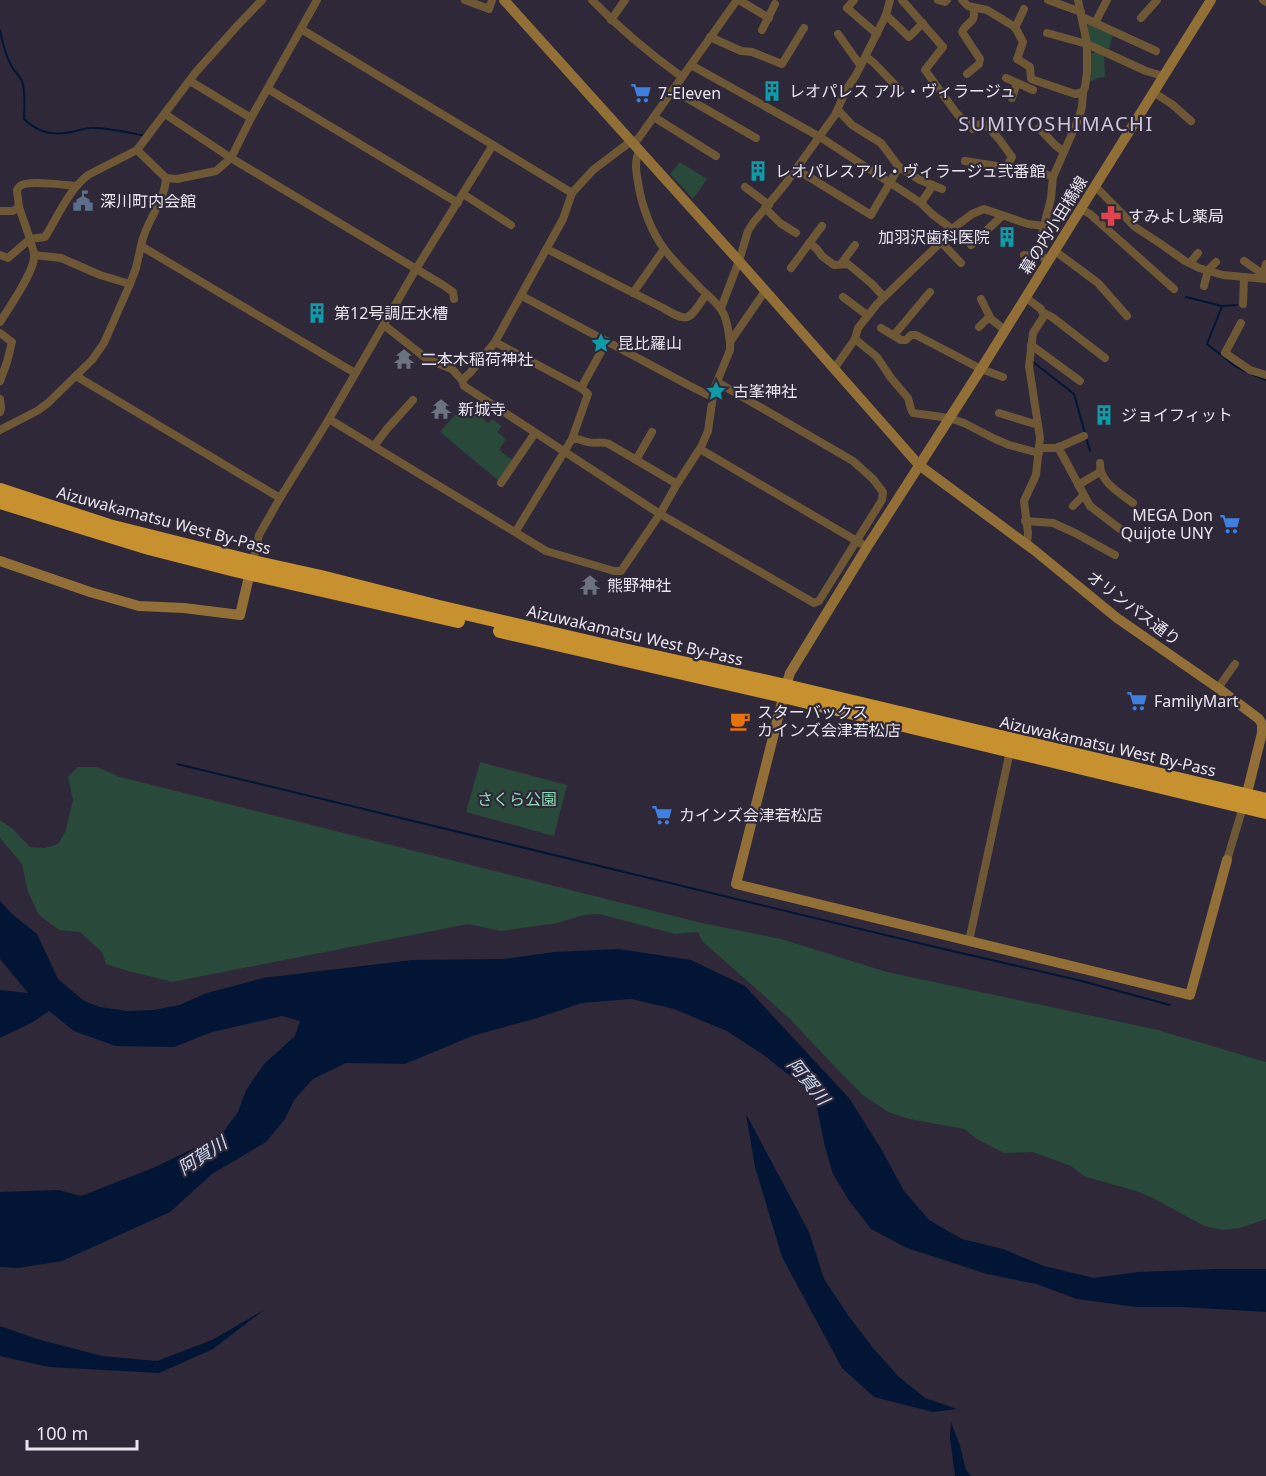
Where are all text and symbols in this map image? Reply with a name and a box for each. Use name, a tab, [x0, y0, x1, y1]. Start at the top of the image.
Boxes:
building icon: レオパレス アル・ヴィラージュ	[760, 79, 784, 103]
place label: レオパレス アル・ヴィラージュ	[789, 80, 1016, 102]
supermarket icon: 7-Eleven	[629, 81, 653, 105]
place label: 7-Eleven	[658, 82, 721, 104]
district label: SUMIYOSHIMACHI	[958, 110, 1154, 137]
building icon: レオパレスアル・ヴィラージュ弐番館	[746, 159, 770, 183]
place label: レオパレスアル・ヴィラージュ弐番館	[775, 160, 1045, 182]
street label: 幕の内小田橋線	[1014, 172, 1092, 278]
public building icon: 深川町内会館	[71, 189, 95, 213]
place label: 深川町内会館	[100, 190, 196, 212]
pharmacy icon: すみよし薬局	[1099, 204, 1123, 228]
place label: すみよし薬局	[1128, 205, 1224, 227]
building icon: 加羽沢歯科医院	[995, 225, 1019, 249]
place label: 加羽沢歯科医院	[878, 226, 990, 248]
building icon: 第12号調圧水槽	[305, 301, 329, 325]
place label: 第12号調圧水槽	[334, 302, 448, 324]
place icon: 昆比羅山	[589, 331, 613, 355]
place label: 昆比羅山	[618, 332, 682, 354]
temple icon: 二本木稲荷神社	[392, 347, 416, 371]
place label: 二本木稲荷神社	[421, 348, 533, 370]
place icon: 古峯神社	[704, 379, 728, 403]
place label: 古峯神社	[733, 380, 797, 402]
temple icon: 新城寺	[429, 397, 453, 421]
place label: 新城寺	[458, 398, 506, 420]
building icon: ジョイフィット	[1092, 403, 1116, 427]
place label: ジョイフィット	[1121, 404, 1233, 426]
street label: Aizuwakamatsu West By-Pass	[54, 481, 274, 559]
place label: MEGA Don Quijote UNY	[1121, 504, 1214, 544]
supermarket icon: MEGA Don Quijote UNY	[1218, 512, 1242, 536]
street label: オリンパス通り	[1083, 566, 1185, 650]
temple icon: 熊野神社	[578, 573, 602, 597]
place label: 熊野神社	[607, 574, 671, 596]
street label: Aizuwakamatsu West By-Pass	[525, 599, 745, 671]
supermarket icon: FamilyMart	[1125, 689, 1149, 713]
place label: FamilyMart	[1154, 690, 1239, 712]
place label: スターバックス カインズ会津若松店	[757, 701, 901, 741]
cafe icon: スターバックス カインズ会津若松店	[728, 709, 752, 733]
street label: Aizuwakamatsu West By-Pass	[998, 710, 1218, 782]
park label: さくら公園	[477, 788, 557, 810]
supermarket icon: カインズ会津若松店	[650, 803, 674, 827]
place label: カインズ会津若松店	[679, 804, 823, 826]
water label: 阿賀川	[783, 1052, 837, 1111]
water label: 阿賀川	[173, 1129, 233, 1180]
scale bar	[27, 1413, 136, 1451]
text: 100 m	[36, 1421, 88, 1445]

